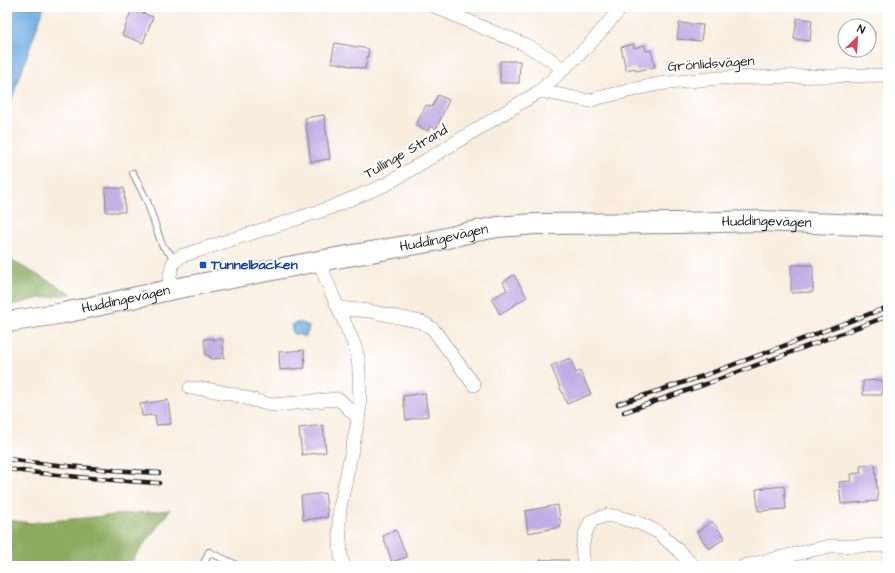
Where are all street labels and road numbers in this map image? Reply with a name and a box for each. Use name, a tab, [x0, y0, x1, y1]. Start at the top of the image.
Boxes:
street label: Grönlidsvägen	[667, 51, 755, 77]
street label: Tullinge Strand	[361, 120, 451, 184]
street label: Huddingevägen	[721, 211, 812, 233]
street label: Huddingevägen	[398, 219, 490, 257]
street label: Huddingevägen	[80, 280, 172, 319]

